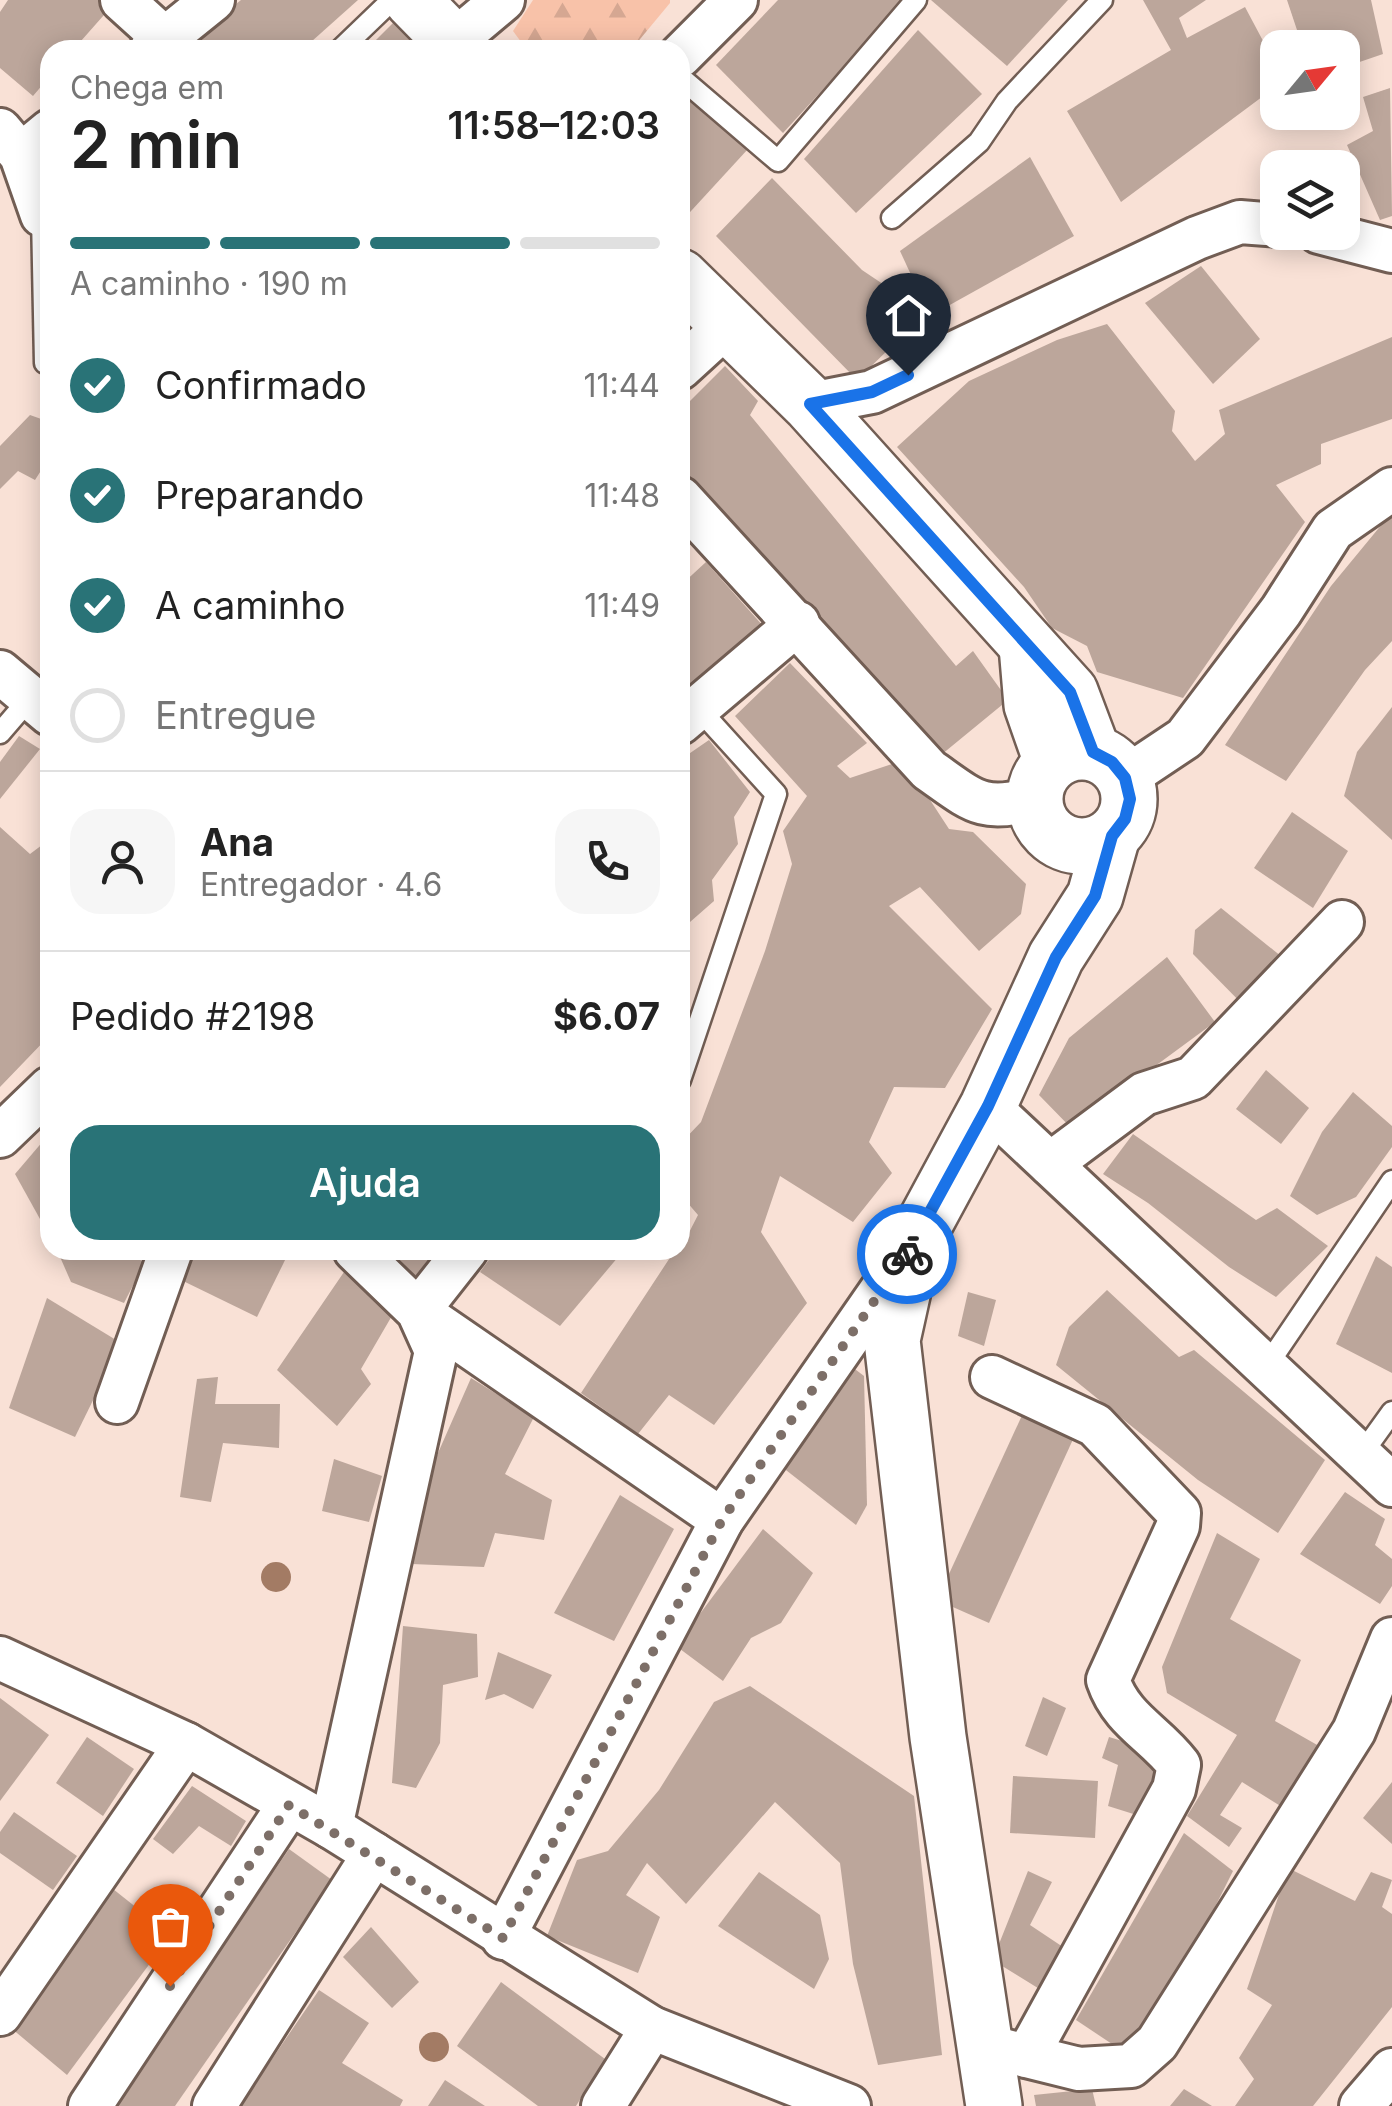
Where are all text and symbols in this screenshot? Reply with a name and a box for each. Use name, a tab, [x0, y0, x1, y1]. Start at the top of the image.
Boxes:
north arrow	[1260, 30, 1360, 130]
map controls	[1260, 30, 1360, 250]
text: Chega em	[70, 68, 224, 107]
text: 11:58–12:03	[447, 102, 660, 148]
text: 2 min	[70, 105, 242, 184]
button: layers	[1260, 150, 1360, 250]
text: A caminho · 190 m	[70, 264, 348, 303]
pin	[866, 273, 951, 376]
icon: home	[881, 288, 936, 343]
icon: check	[70, 358, 125, 413]
text: Confirmado	[155, 362, 367, 408]
text: 11:44	[583, 366, 660, 405]
icon: check	[70, 468, 125, 523]
text: Preparando	[155, 472, 364, 518]
text: 11:48	[584, 476, 660, 515]
icon: check	[70, 578, 125, 633]
text: A caminho	[155, 582, 346, 628]
text: 11:49	[584, 586, 660, 625]
text: Entregue	[155, 692, 316, 738]
button: person	[70, 809, 175, 914]
button: phone	[555, 809, 660, 914]
text: Ana	[200, 819, 274, 865]
text: Entregador · 4.6	[200, 865, 442, 904]
text: Pedido #2198	[70, 993, 315, 1039]
text: $6.07	[553, 993, 660, 1039]
button: Ajuda	[70, 1125, 660, 1240]
courier	[857, 1204, 957, 1304]
icon: bike	[880, 1227, 935, 1282]
pin	[128, 1884, 213, 1987]
icon: bag	[143, 1899, 198, 1954]

